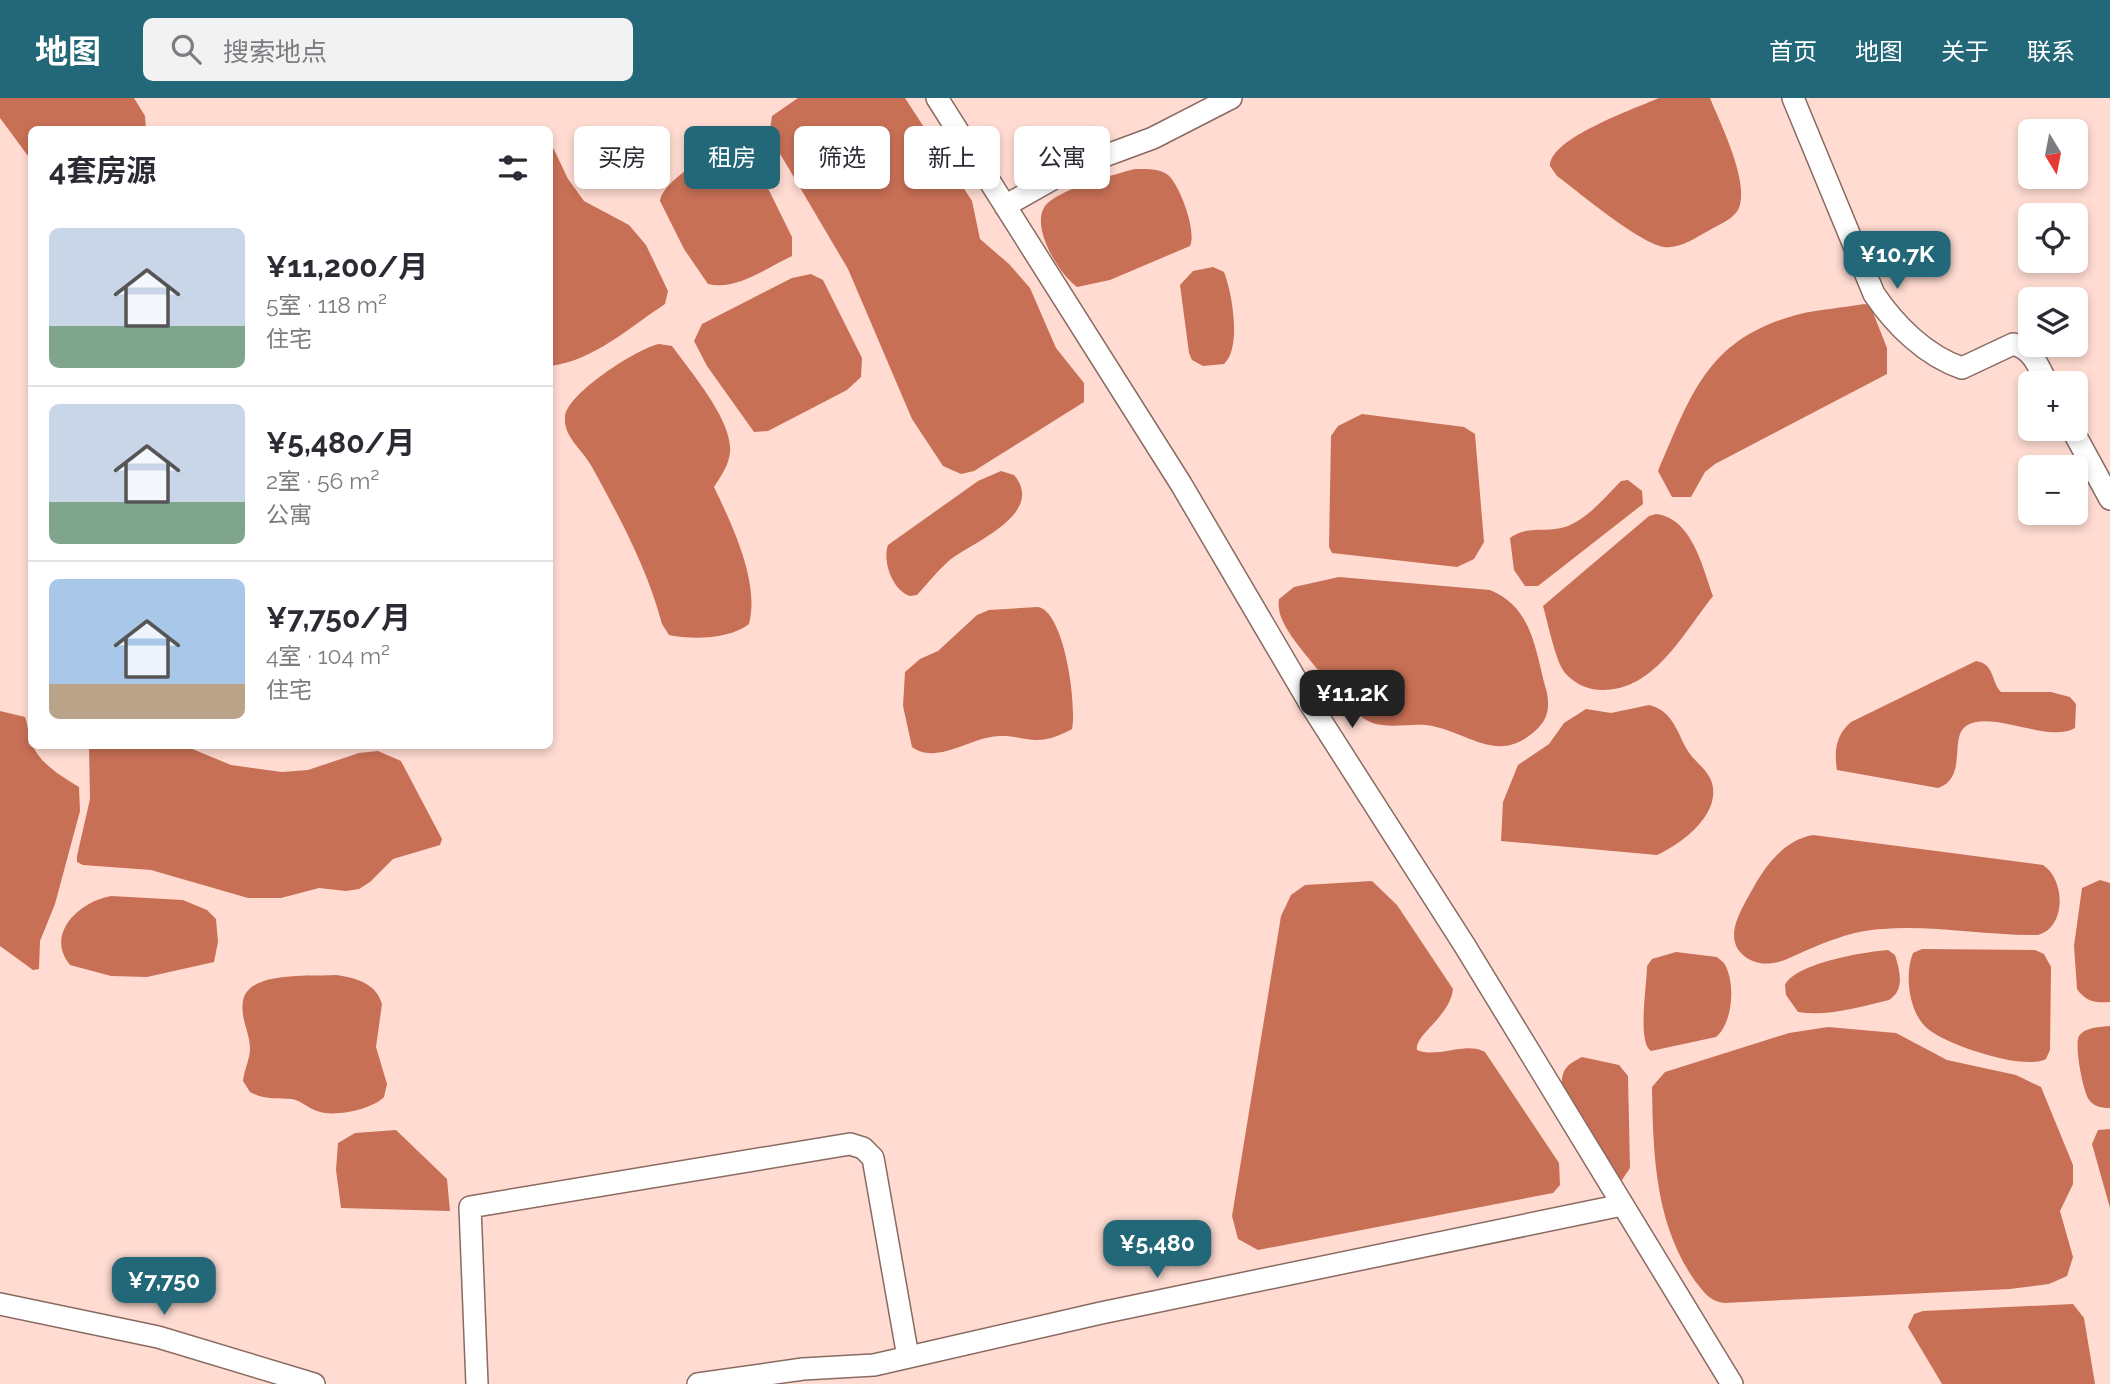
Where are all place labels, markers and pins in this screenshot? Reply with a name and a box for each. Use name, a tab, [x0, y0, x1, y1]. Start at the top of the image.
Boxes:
pin: ¥10.7K	[1840, 232, 1954, 291]
pin: ¥11.2K	[1295, 670, 1409, 730]
pin: ¥5,480	[1100, 1220, 1214, 1280]
pin: ¥7,750	[107, 1258, 221, 1317]

